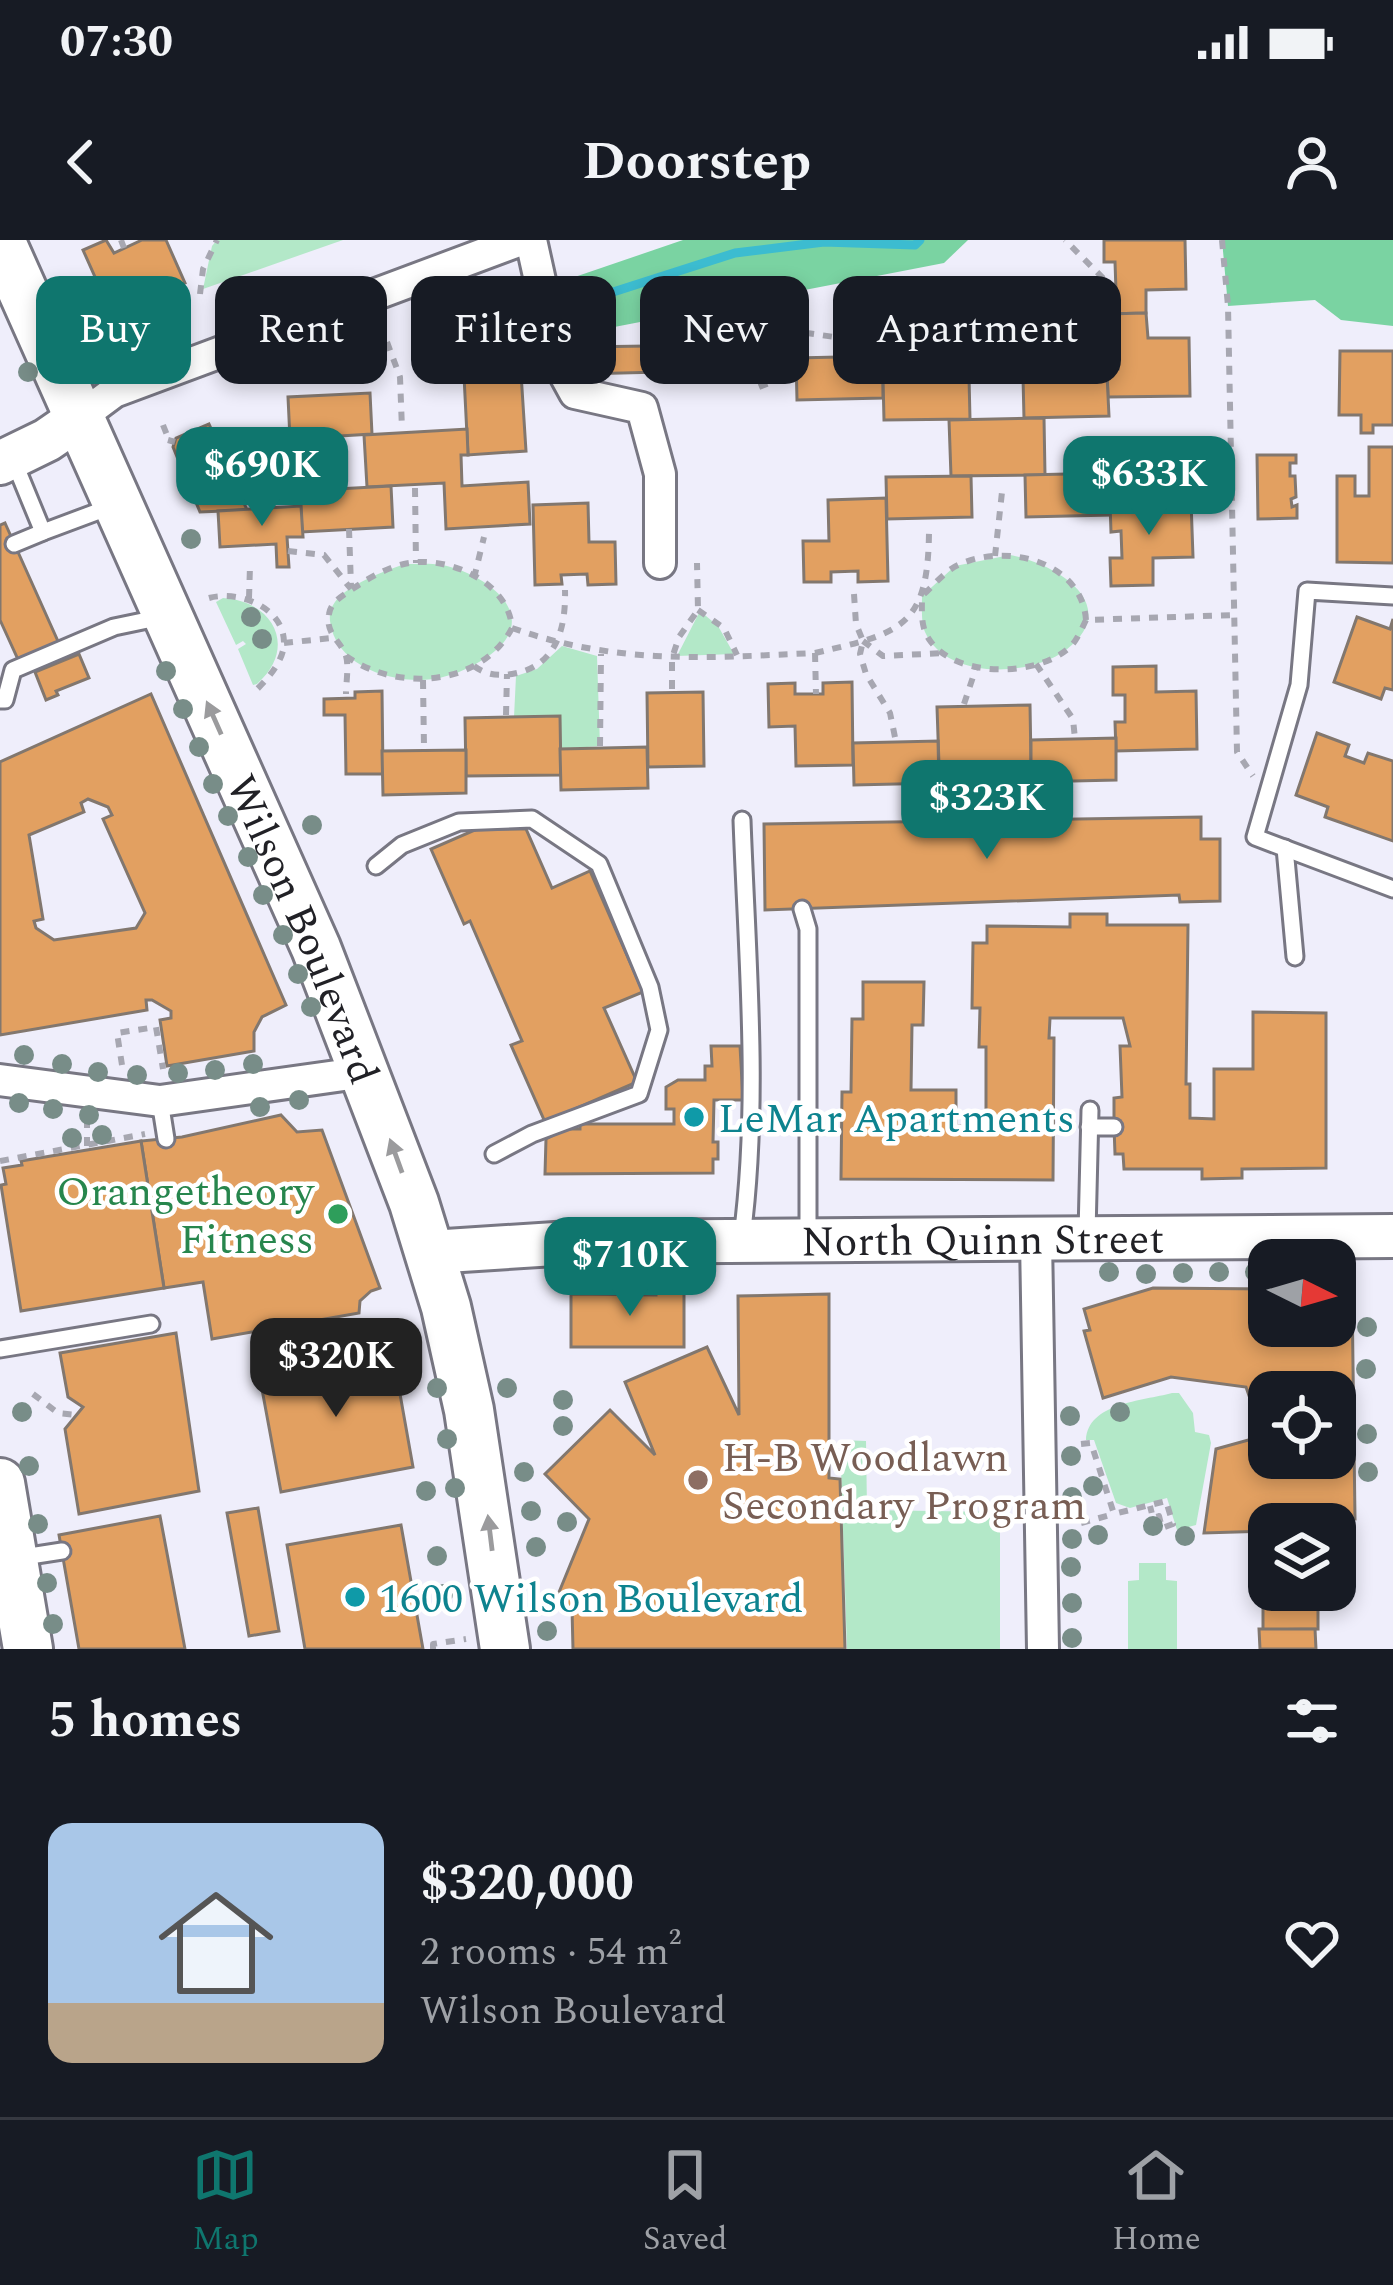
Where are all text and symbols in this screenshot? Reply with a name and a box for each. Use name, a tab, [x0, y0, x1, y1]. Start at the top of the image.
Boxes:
text: 07:30	[60, 8, 173, 77]
text: Doorstep	[582, 121, 811, 203]
icon: back	[48, 129, 114, 195]
icon: person	[1279, 129, 1345, 195]
chip: Buy	[36, 276, 191, 384]
chip: Rent	[215, 276, 387, 384]
chip: Filters	[411, 276, 616, 384]
chip: New	[640, 276, 809, 384]
chip: Apartment	[833, 276, 1121, 384]
pin: $690K	[178, 427, 346, 529]
text: $690K	[203, 436, 321, 495]
pin: $633K	[1065, 436, 1233, 538]
text: $633K	[1090, 445, 1208, 504]
one-way arrow	[204, 700, 224, 735]
pin: $323K	[903, 760, 1071, 862]
street label: Wilson Boulevard	[209, 765, 394, 1093]
text: $323K	[928, 769, 1046, 828]
place label: LeMar Apartments	[718, 1088, 1075, 1151]
marker: LeMar Apartments	[681, 1104, 707, 1130]
one-way arrow	[385, 1137, 404, 1173]
place label: Orangetheory Fitness	[56, 1161, 316, 1272]
marker: Orangetheory Fitness	[325, 1201, 351, 1227]
street label: North Quinn Street	[801, 1209, 1164, 1274]
pin: $710K	[546, 1217, 714, 1319]
text: $710K	[571, 1226, 689, 1285]
north arrow	[1248, 1239, 1356, 1347]
map controls	[1248, 1239, 1356, 1611]
pin: $320K	[252, 1318, 420, 1420]
text: $320K	[277, 1327, 395, 1386]
button: locate	[1248, 1371, 1356, 1479]
place label: H-B Woodlawn Secondary Program	[722, 1427, 1086, 1538]
marker: H-B Woodlawn Secondary Program	[685, 1467, 711, 1493]
button: layers	[1248, 1503, 1356, 1611]
one-way arrow	[480, 1514, 499, 1551]
place label: 1600 Wilson Boulevard	[379, 1568, 803, 1631]
marker: 1600 Wilson Boulevard	[342, 1584, 368, 1610]
text: 5 homes	[48, 1682, 242, 1760]
icon: filters	[1279, 1688, 1345, 1754]
text: $320,000	[420, 1845, 634, 1923]
icon: home	[144, 1871, 288, 2015]
icon: heart	[1279, 1910, 1345, 1976]
text: 2 rooms · 54 m²	[420, 1923, 681, 1982]
text: Wilson Boulevard	[420, 1982, 726, 2041]
tab: Map	[192, 2142, 259, 2264]
tab: Saved	[643, 2142, 728, 2264]
tab: Home	[1112, 2142, 1201, 2264]

